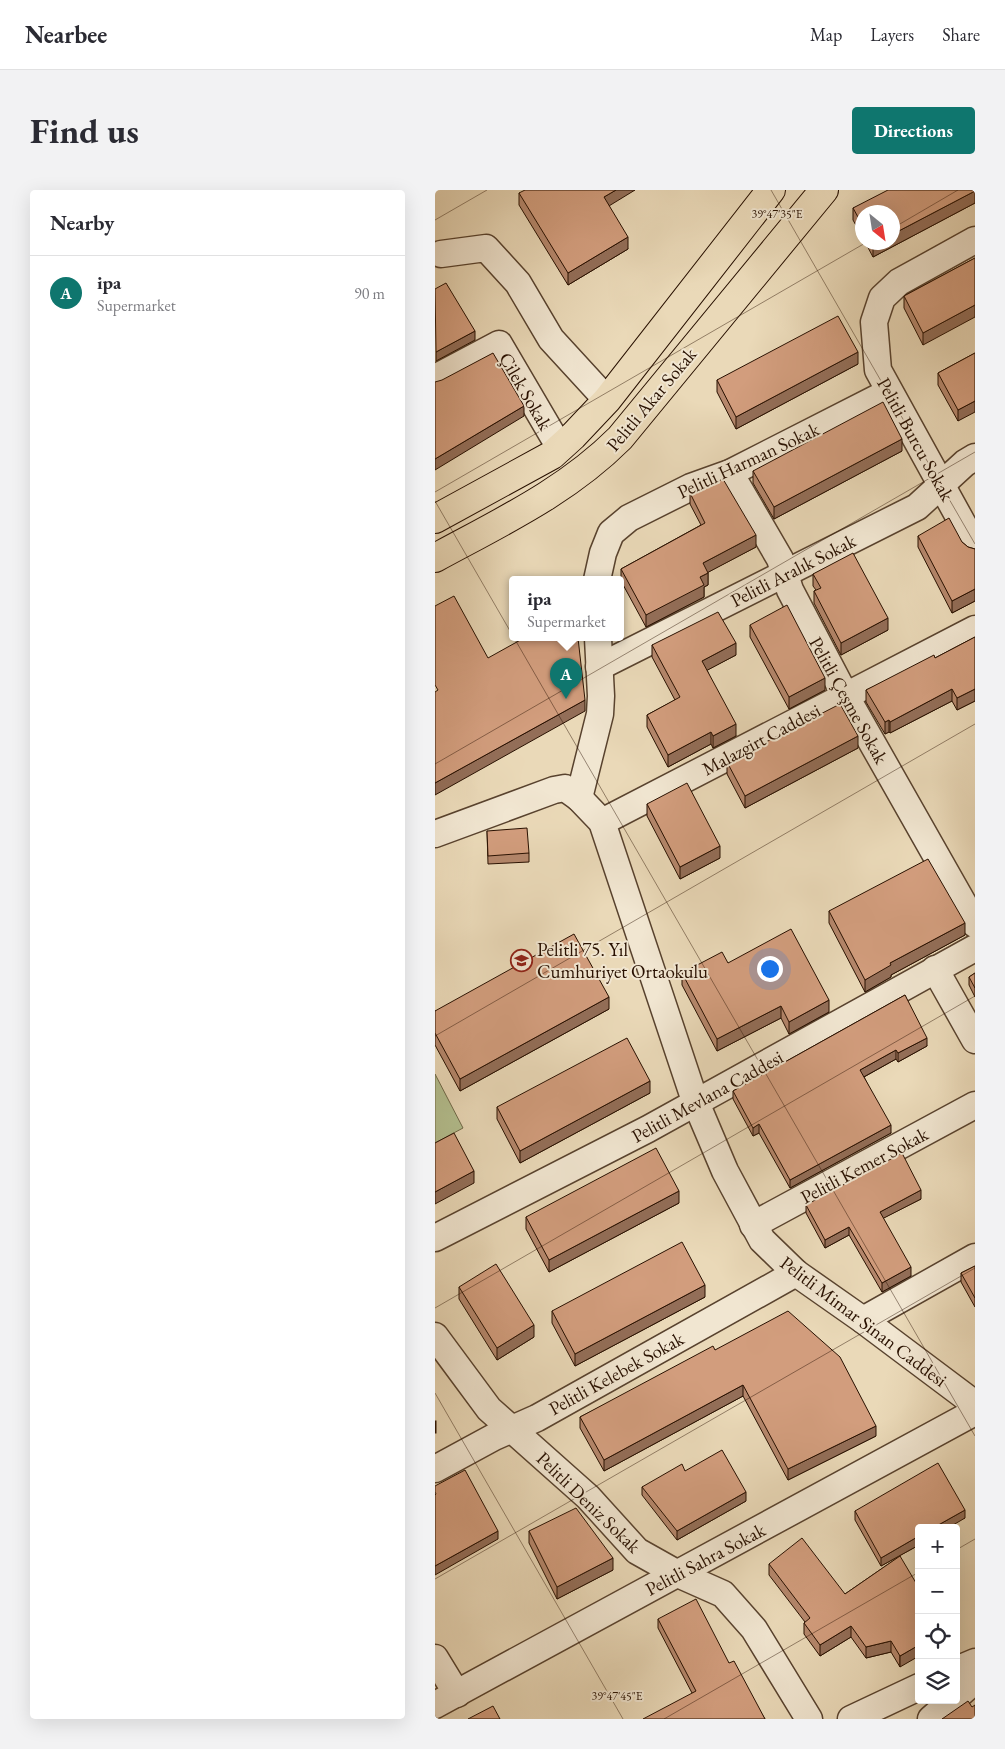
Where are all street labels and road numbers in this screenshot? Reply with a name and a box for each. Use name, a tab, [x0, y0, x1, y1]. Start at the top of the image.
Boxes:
street label: Pelitli Akar Sokak	[601, 341, 703, 456]
street label: Çilek Sokak	[493, 348, 558, 436]
street label: Pelitli Burcu Sokak	[871, 373, 960, 506]
street label: Pelitli Harman Sokak	[673, 416, 824, 504]
street label: Pelitli Aralık Sokak	[726, 528, 861, 613]
street label: Pelitli Çeşme Sokak	[803, 632, 894, 769]
street label: Malazgirt Caddesi	[698, 698, 825, 781]
street label: Pelitli Mevlana Caddesi	[627, 1044, 788, 1148]
street label: Pelitli Kemer Sokak	[796, 1121, 933, 1210]
street label: Pelitli Mimar Sinan Caddesi	[775, 1250, 952, 1393]
street label: Pelitli Kelebek Sokak	[544, 1325, 689, 1421]
street label: Pelitli Deniz Sokak	[531, 1446, 647, 1559]
street label: Pelitli Sahra Sokak	[641, 1517, 771, 1602]

